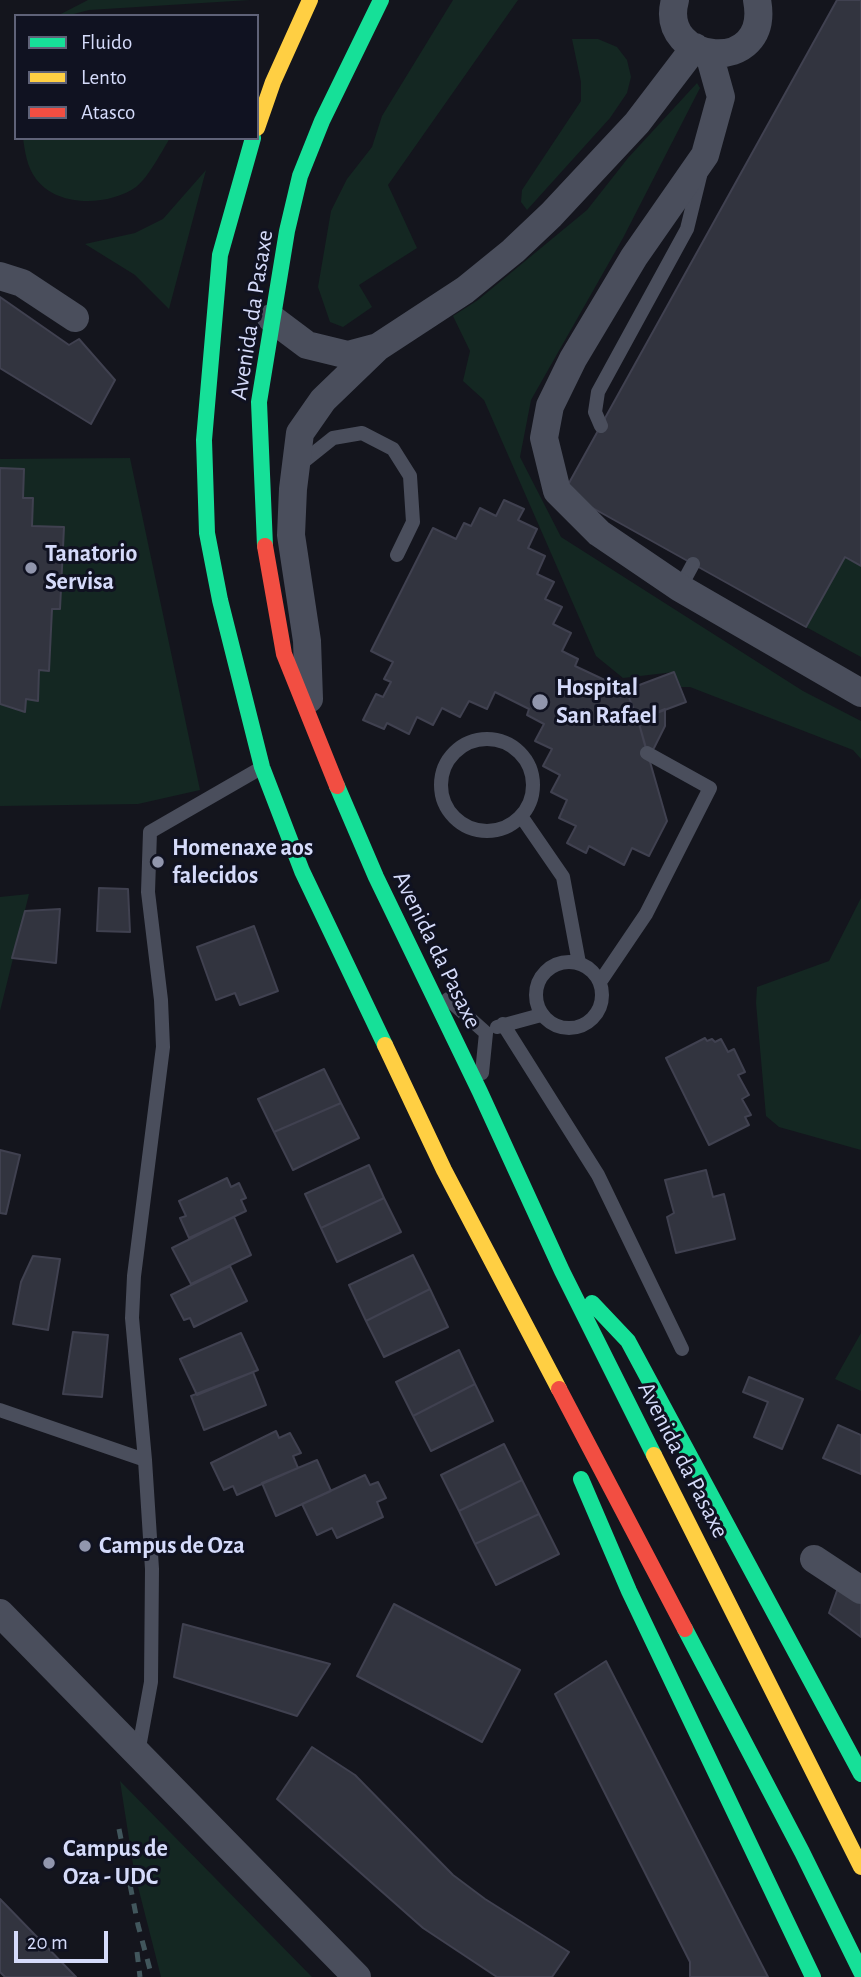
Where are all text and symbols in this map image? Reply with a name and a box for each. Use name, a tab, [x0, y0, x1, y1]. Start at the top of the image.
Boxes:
legend	[14, 14, 259, 140]
text: Fluido	[81, 32, 132, 53]
text: Lento	[81, 67, 127, 88]
text: Atasco	[81, 102, 135, 123]
street label: Avenida da Pasaxe	[224, 228, 280, 402]
place label: Tanatorio Servisa	[45, 540, 137, 596]
marker: Tanatorio Servisa	[23, 560, 39, 576]
place label: Hospital San Rafael	[556, 674, 657, 730]
marker: Hospital San Rafael	[530, 692, 550, 712]
place label: Homenaxe aos falecidos	[172, 834, 313, 890]
marker: Homenaxe aos falecidos	[150, 854, 166, 870]
street label: Avenida da Pasaxe	[386, 867, 488, 1033]
street label: Avenida da Pasaxe	[631, 1377, 735, 1543]
place label: Campus de Oza	[99, 1532, 245, 1560]
marker: Campus de Oza	[77, 1538, 93, 1554]
place label: Campus de Oza - UDC	[63, 1835, 168, 1891]
marker: Campus de Oza - UDC	[41, 1855, 57, 1871]
scale bar	[18, 1918, 112, 1962]
text: 20 m	[27, 1932, 68, 1953]

